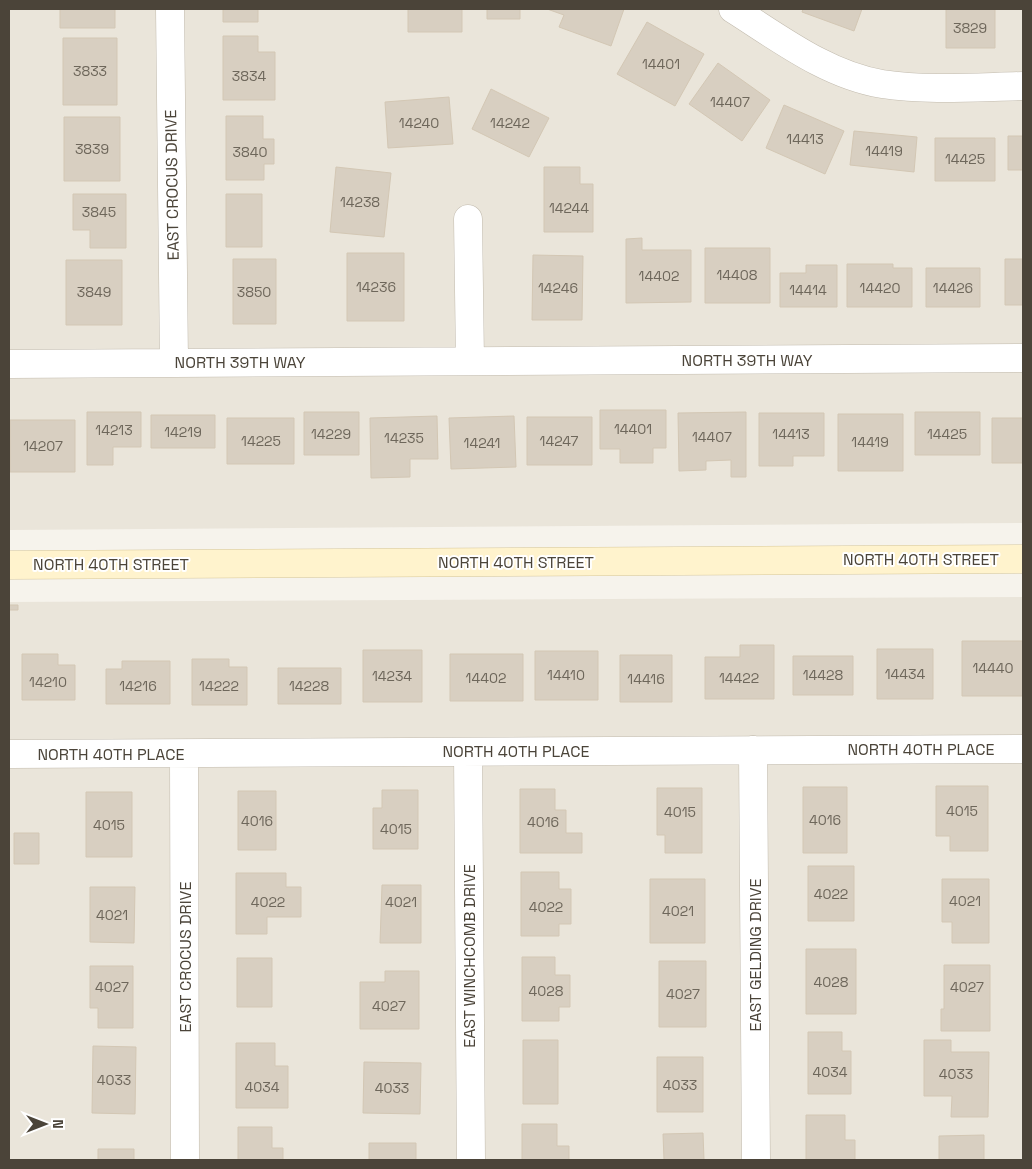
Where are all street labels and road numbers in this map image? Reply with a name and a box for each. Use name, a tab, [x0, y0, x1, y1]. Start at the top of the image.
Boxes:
street label: EAST CROCUS DRIVE	[160, 109, 184, 261]
street label: NORTH 39TH WAY	[682, 350, 813, 371]
street label: NORTH 39TH WAY	[175, 352, 306, 373]
street label: NORTH 40TH STREET	[843, 549, 999, 570]
street label: NORTH 40TH STREET	[438, 552, 594, 573]
street label: NORTH 40TH STREET	[33, 554, 189, 575]
street label: NORTH 40TH PLACE	[847, 739, 995, 760]
street label: NORTH 40TH PLACE	[442, 741, 590, 762]
street label: NORTH 40TH PLACE	[37, 744, 185, 765]
street label: EAST WINCHCOMB DRIVE	[459, 864, 480, 1048]
street label: EAST GELDING DRIVE	[745, 878, 766, 1032]
street label: EAST CROCUS DRIVE	[175, 882, 196, 1032]

